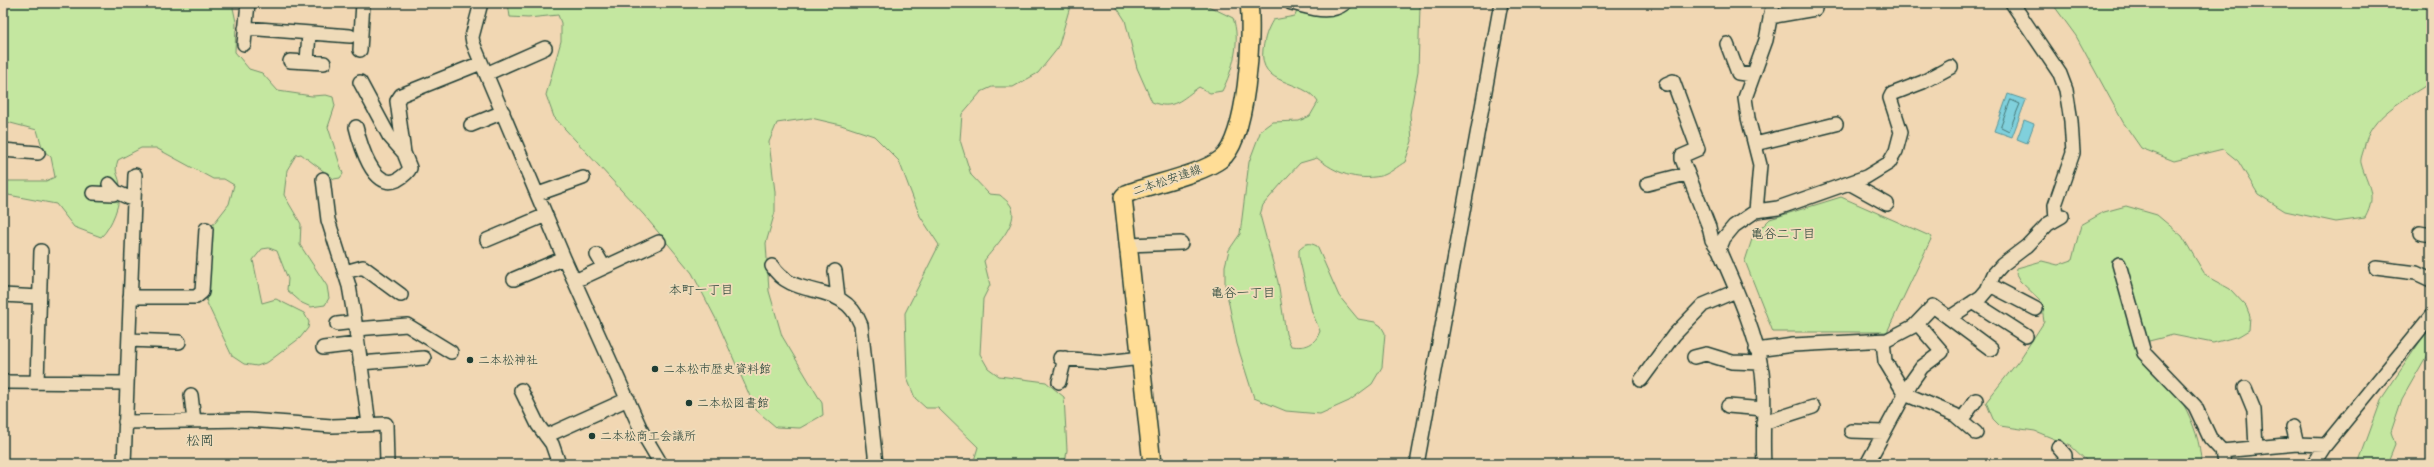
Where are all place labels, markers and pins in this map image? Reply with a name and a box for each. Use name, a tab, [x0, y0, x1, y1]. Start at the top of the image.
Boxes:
place label: 二本松神社	[478, 353, 538, 367]
marker: 二本松神社	[465, 355, 475, 365]
place label: 二本松市歴史資料館	[663, 362, 771, 376]
marker: 二本松市歴史資料館	[650, 364, 660, 374]
place label: 二本松図書館	[697, 396, 769, 410]
marker: 二本松図書館	[684, 398, 694, 408]
place label: 二本松商工会議所	[600, 429, 696, 443]
marker: 二本松商工会議所	[587, 431, 597, 441]

